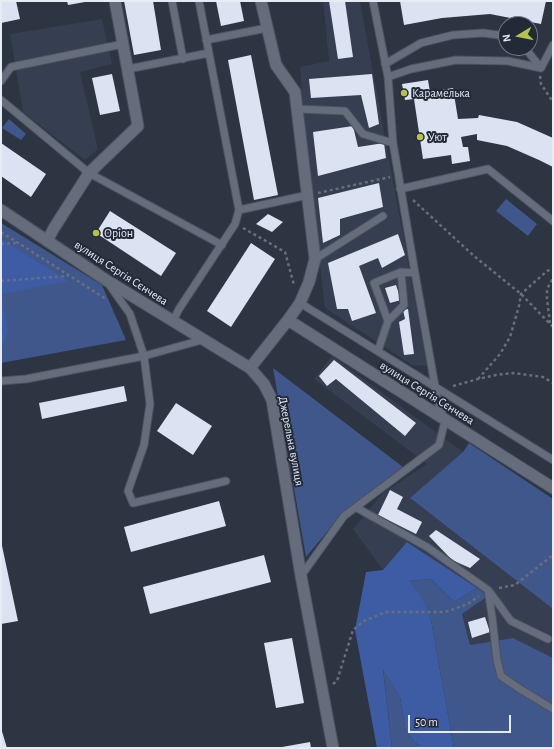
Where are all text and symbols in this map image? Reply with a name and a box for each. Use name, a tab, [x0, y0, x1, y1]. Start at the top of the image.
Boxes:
north arrow	[498, 16, 538, 56]
text: N	[501, 33, 513, 43]
place label: Карамелька	[412, 86, 470, 100]
marker: Карамелька	[399, 88, 409, 98]
place label: Уют	[428, 130, 446, 144]
marker: Уют	[415, 132, 425, 142]
place label: Оріон	[104, 226, 133, 240]
marker: Оріон	[91, 228, 101, 238]
street label: вулиця Сергія Сєнчева	[72, 237, 170, 309]
street label: вулиця Сергія Сєнчева	[377, 358, 477, 428]
street label: Джерельна вулиця	[275, 395, 307, 487]
scale bar	[410, 707, 513, 733]
text: 50 m	[415, 716, 438, 728]

